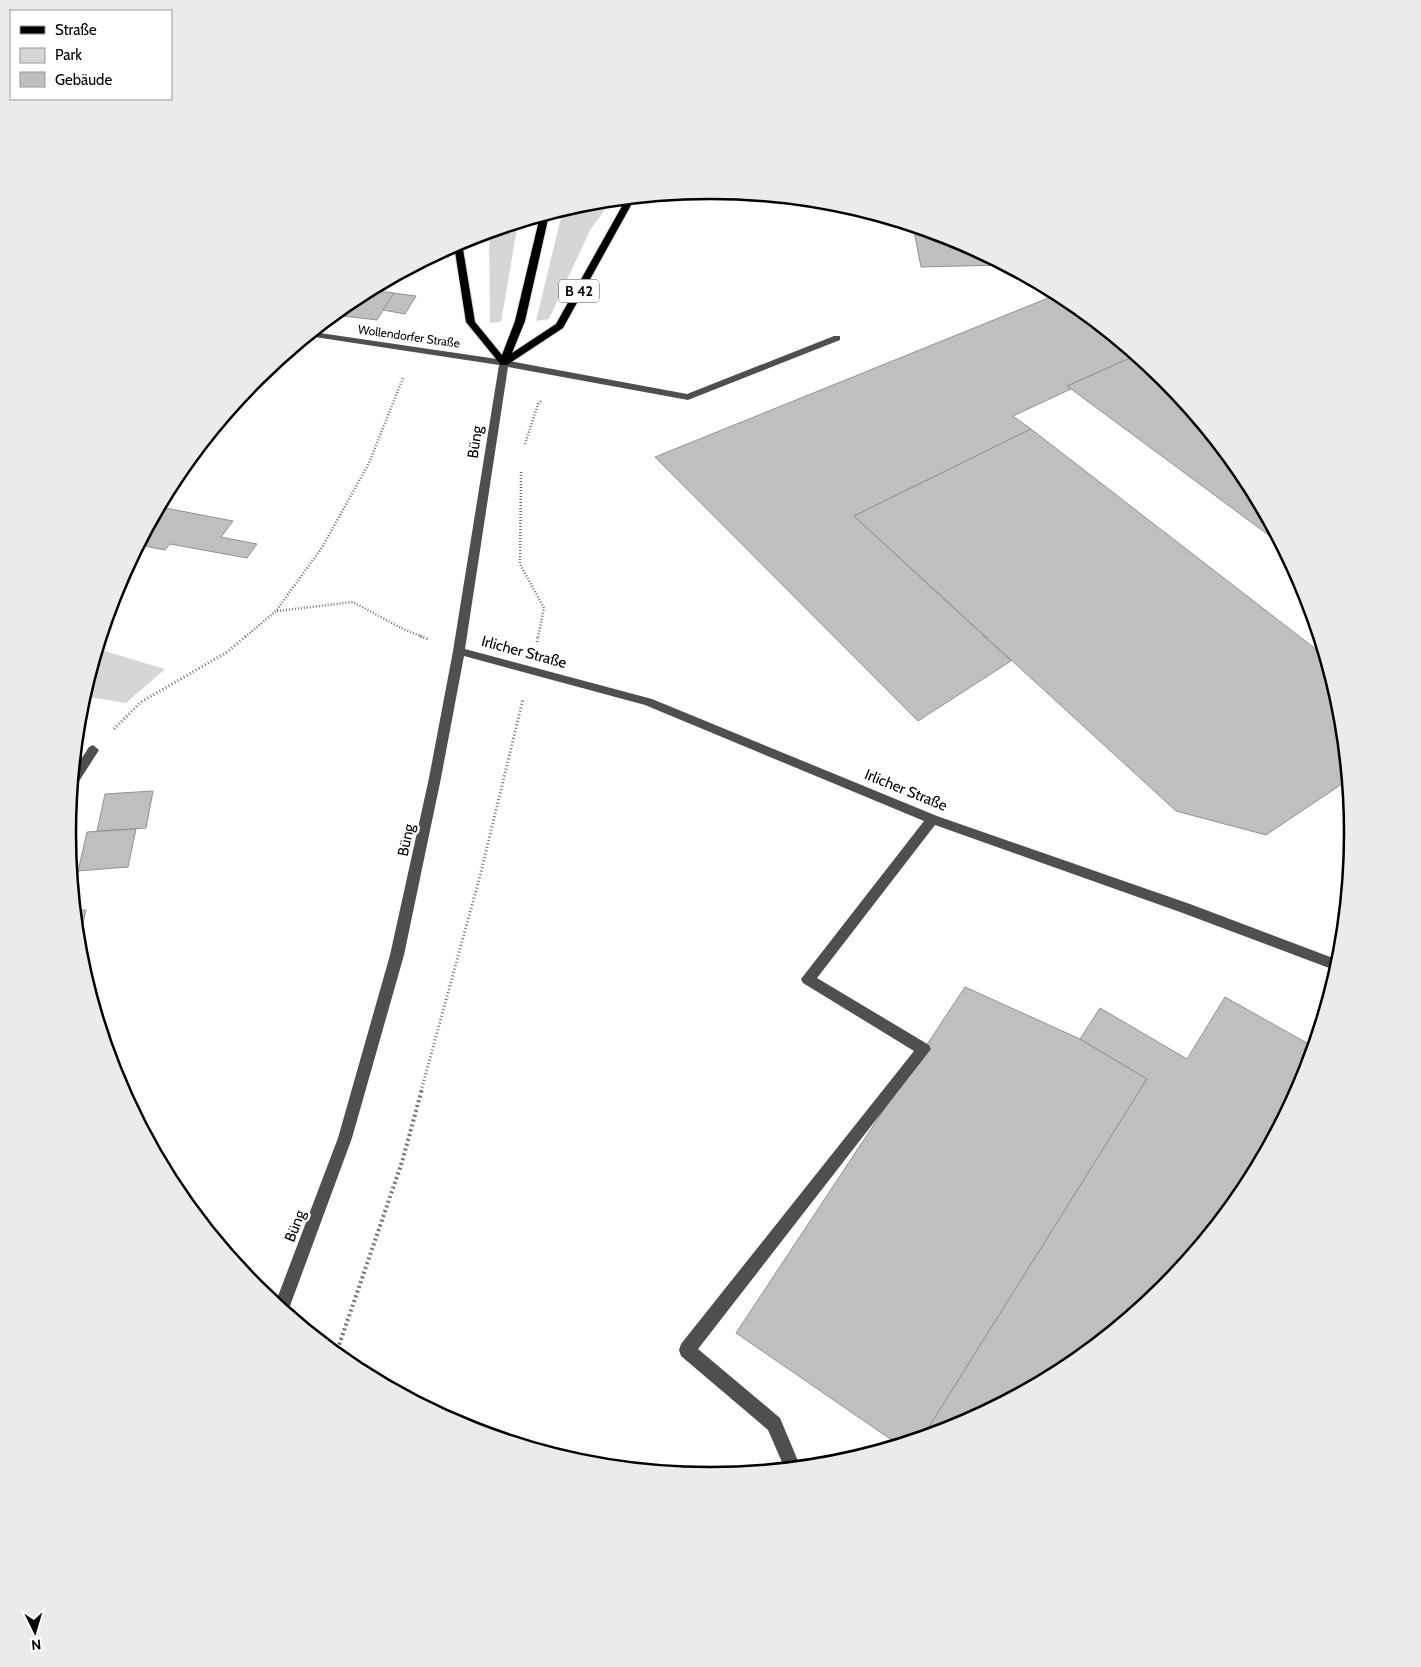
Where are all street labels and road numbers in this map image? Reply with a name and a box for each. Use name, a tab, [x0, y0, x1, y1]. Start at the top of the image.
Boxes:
road number: B 42	[559, 280, 599, 302]
street label: Wollendorfer Straße	[357, 321, 461, 351]
street label: Büng	[464, 424, 487, 460]
street label: Irlicher Straße	[479, 632, 569, 672]
street label: Irlicher Straße	[862, 765, 950, 815]
street label: Büng	[394, 822, 418, 858]
street label: Büng	[281, 1207, 309, 1244]

